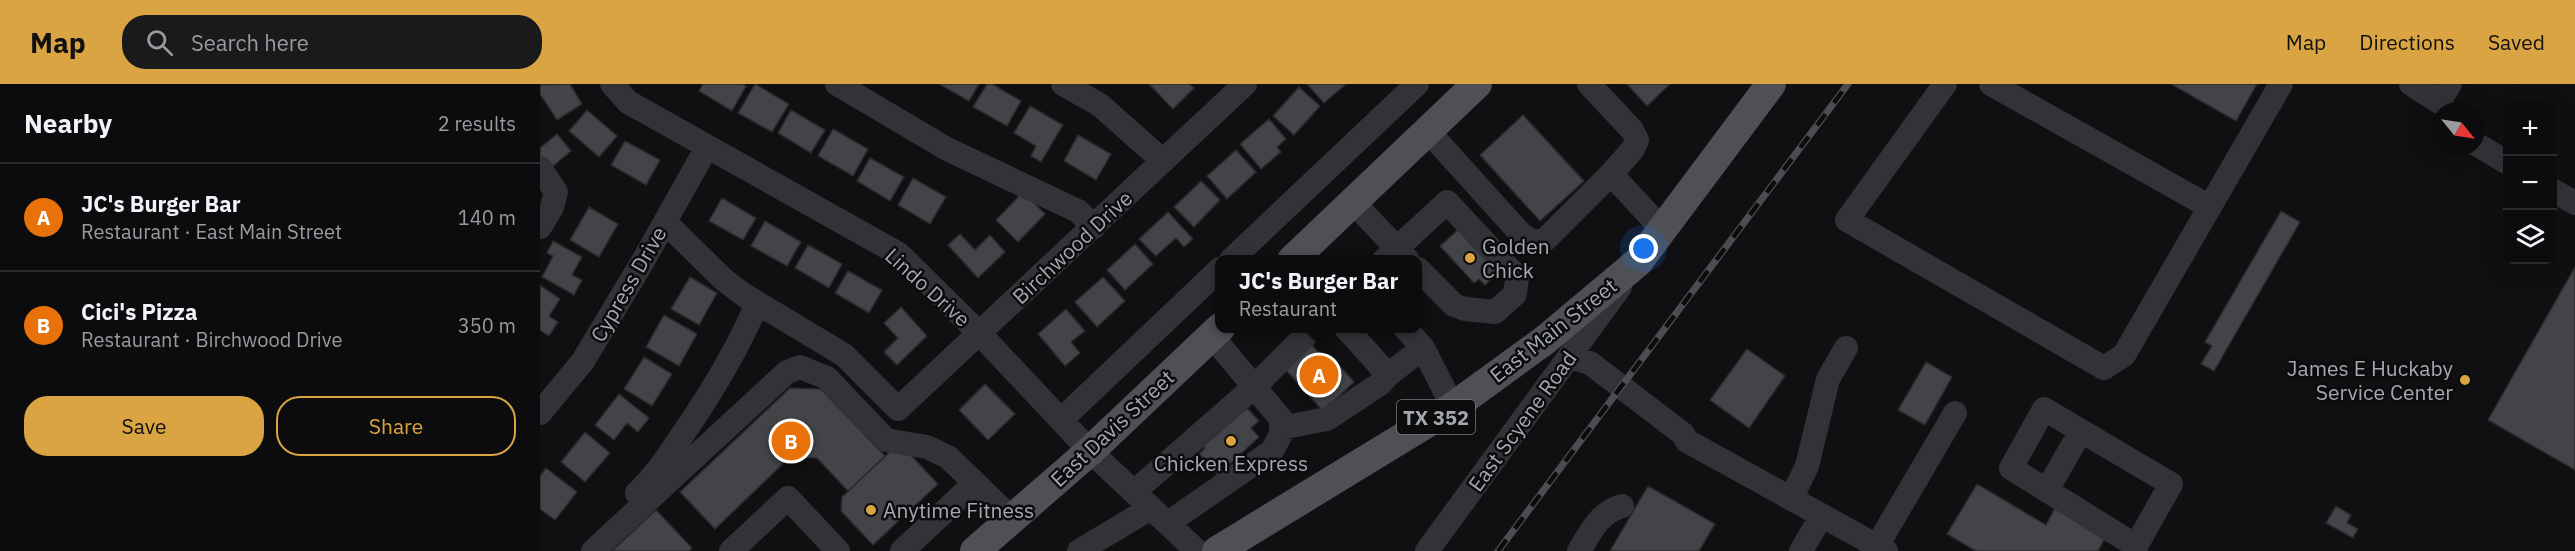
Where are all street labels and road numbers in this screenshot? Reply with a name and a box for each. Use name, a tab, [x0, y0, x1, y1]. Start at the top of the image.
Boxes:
street label: Birchwood Drive	[1006, 184, 1138, 310]
street label: Cypress Drive	[584, 221, 672, 347]
street label: Lindo Drive	[879, 241, 977, 333]
street label: East Main Street	[1484, 272, 1622, 388]
street label: East Scyene Road	[1462, 345, 1582, 497]
street label: East Davis Street	[1044, 363, 1180, 493]
road number: TX 352	[1397, 400, 1475, 434]

